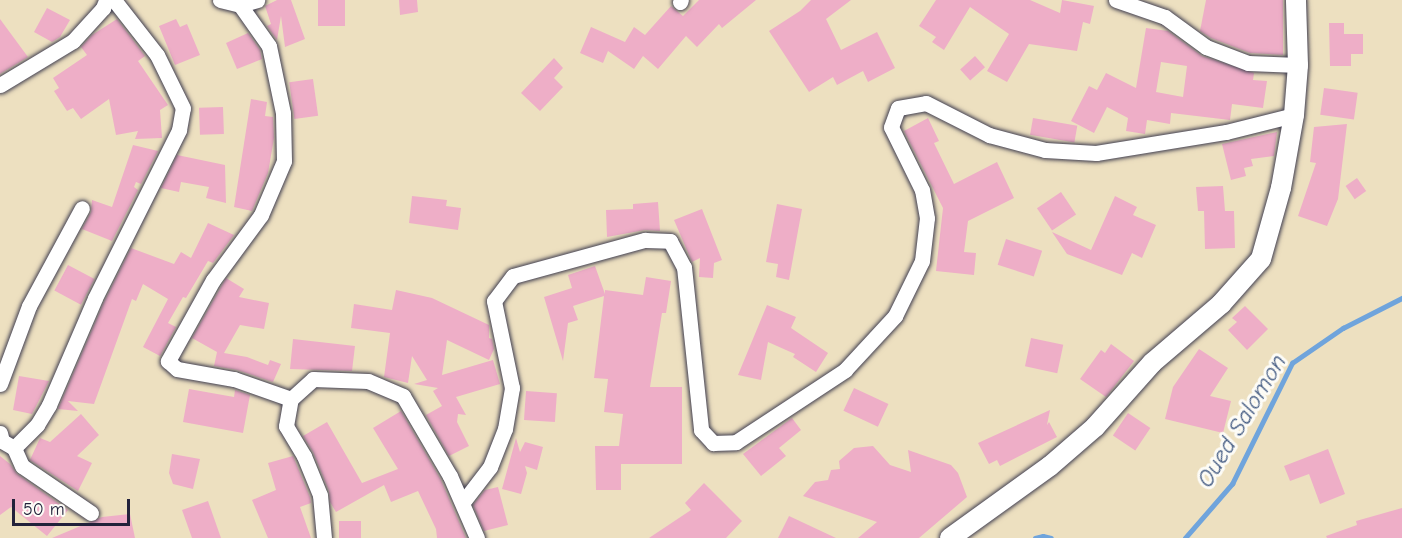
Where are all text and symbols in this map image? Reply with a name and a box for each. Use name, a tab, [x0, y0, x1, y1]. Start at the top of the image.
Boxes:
water label: Oued Salomon	[1191, 349, 1293, 493]
scale bar	[15, 487, 134, 525]
text: 50 m	[23, 499, 65, 520]

